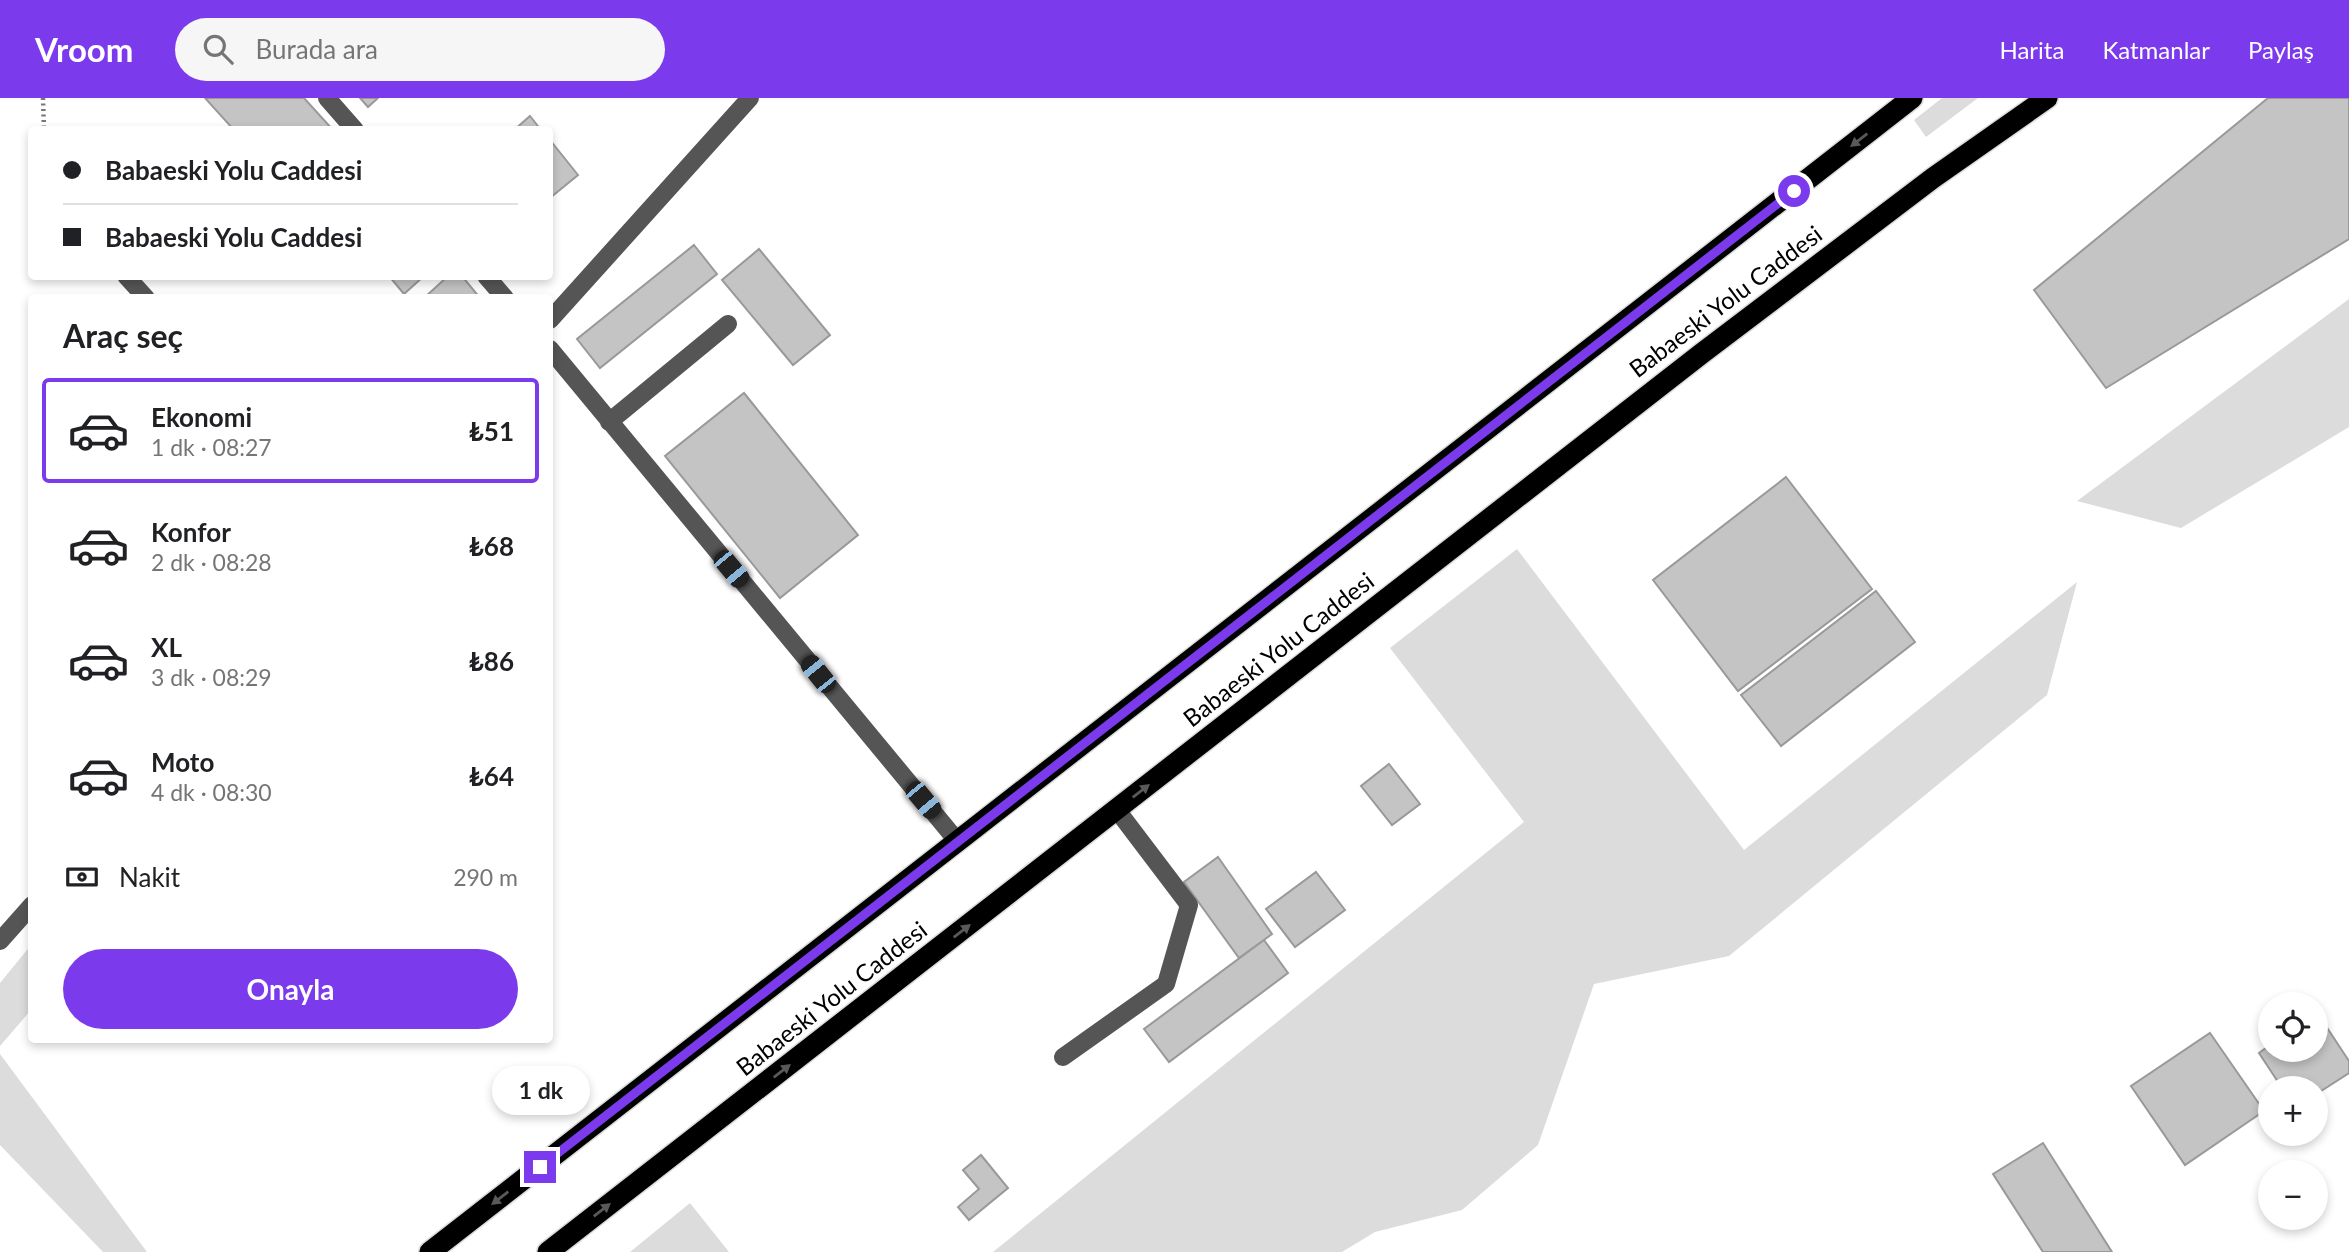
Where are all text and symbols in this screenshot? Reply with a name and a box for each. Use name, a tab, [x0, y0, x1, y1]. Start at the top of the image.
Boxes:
search box	[175, 18, 665, 81]
text: Vroom	[35, 29, 133, 69]
icon: search	[199, 30, 237, 68]
text: Burada ara	[255, 33, 378, 65]
text: Harita	[1999, 35, 2064, 64]
text: Katmanlar	[2102, 35, 2210, 64]
text: Paylaş	[2248, 35, 2314, 64]
one-way arrow	[1850, 133, 1868, 148]
text: Babaeski Yolu Caddesi	[105, 154, 362, 186]
route start	[1778, 175, 1810, 207]
street label: Babaeski Yolu Caddesi	[1623, 219, 1827, 383]
text: Babaeski Yolu Caddesi	[105, 221, 362, 253]
text: Araç seç	[63, 316, 183, 355]
icon: car	[67, 399, 130, 462]
text: Ekonomi	[151, 401, 252, 433]
text: ₺51	[469, 415, 514, 447]
text: 1 dk · 08:27	[151, 433, 272, 461]
icon: car	[67, 514, 130, 577]
text: Konfor	[151, 516, 231, 548]
text: ₺68	[469, 530, 514, 562]
car	[710, 546, 753, 592]
text: 2 dk · 08:28	[151, 548, 272, 576]
street label: Babaeski Yolu Caddesi	[1177, 565, 1379, 732]
icon: car	[67, 629, 130, 692]
text: XL	[151, 631, 182, 663]
text: ₺86	[469, 645, 514, 677]
car	[797, 651, 840, 697]
text: 3 dk · 08:29	[151, 663, 272, 691]
icon: car	[67, 744, 130, 807]
text: Moto	[151, 746, 214, 778]
text: ₺64	[469, 760, 514, 792]
car	[902, 777, 945, 823]
text: 4 dk · 08:30	[151, 778, 272, 806]
one-way arrow	[1132, 785, 1150, 799]
icon: cash	[63, 858, 101, 896]
text: Nakit	[119, 861, 180, 893]
text: 290 m	[453, 863, 518, 891]
street label: Babaeski Yolu Caddesi	[730, 914, 932, 1081]
one-way arrow	[952, 924, 970, 939]
button: Onayla	[63, 949, 518, 1029]
map controls	[2258, 992, 2328, 1230]
button: locate	[2258, 992, 2328, 1062]
one-way arrow	[773, 1064, 791, 1078]
callout: 1 dk	[491, 1066, 589, 1114]
text: 1 dk	[519, 1076, 563, 1104]
button: +	[2258, 1076, 2328, 1146]
route end	[524, 1151, 556, 1183]
button: −	[2258, 1160, 2328, 1230]
one-way arrow	[491, 1190, 509, 1204]
one-way arrow	[593, 1203, 611, 1218]

